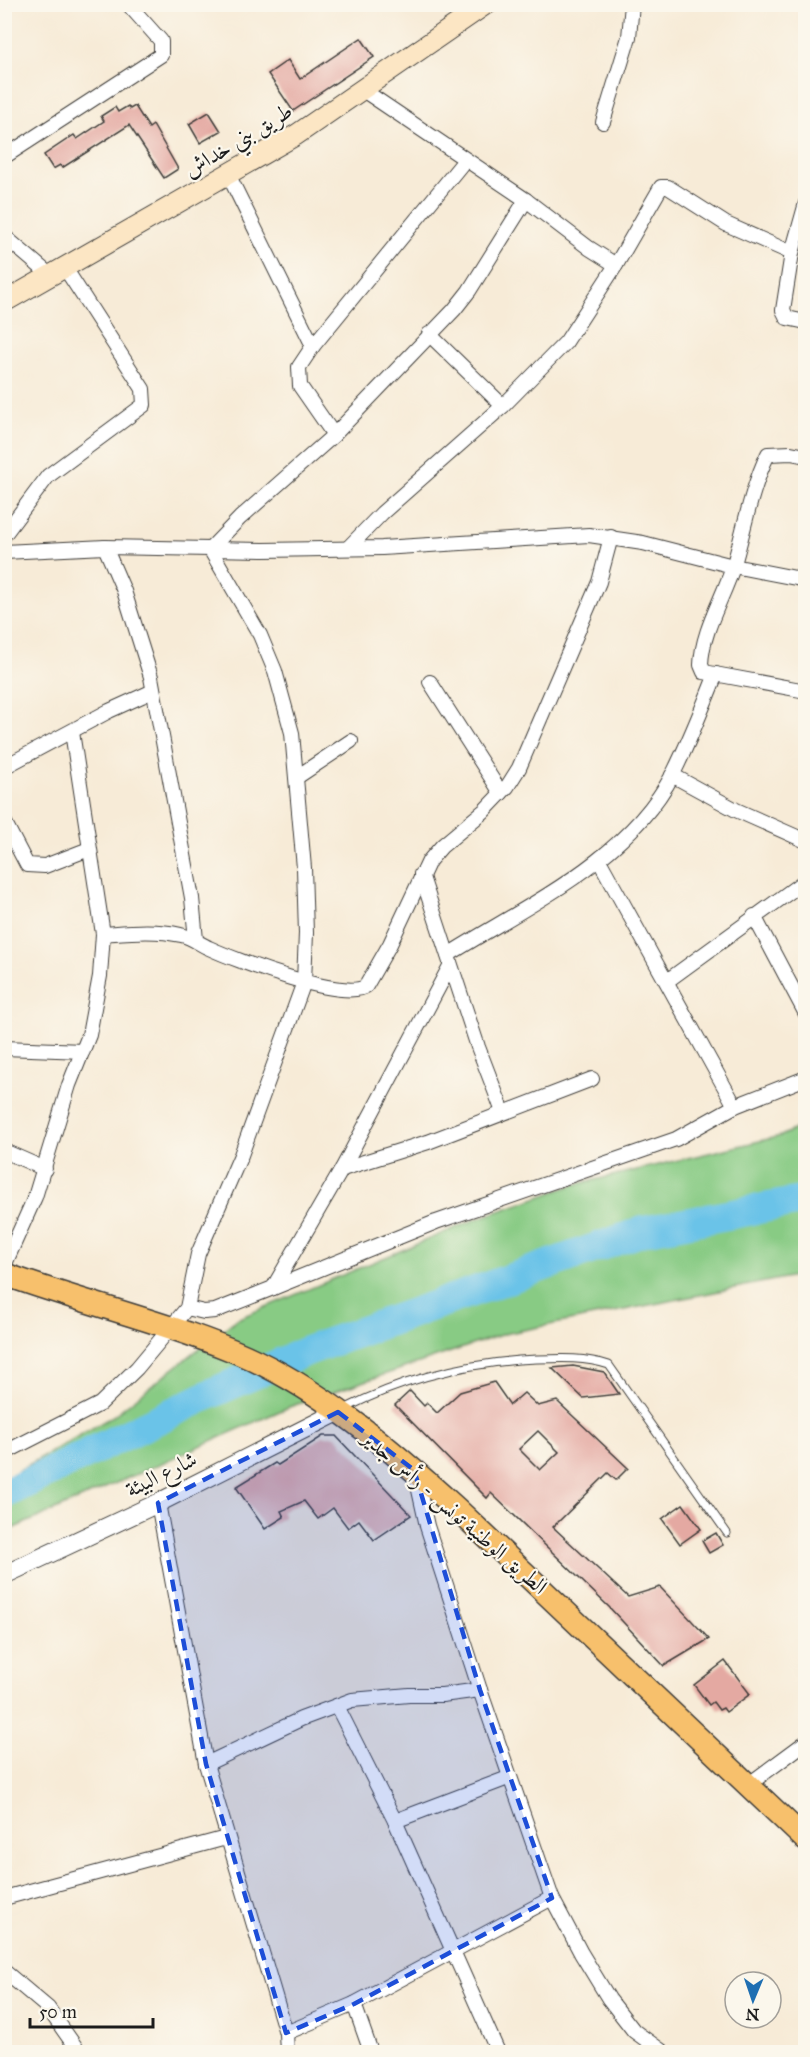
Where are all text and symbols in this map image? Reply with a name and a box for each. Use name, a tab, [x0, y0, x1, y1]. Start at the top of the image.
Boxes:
street label: طريق بني خداش	[179, 97, 300, 188]
street label: الطريق الوطنية تونس - رأس جدير	[354, 1421, 554, 1601]
street label: شارع البيئة	[121, 1445, 203, 1507]
north arrow	[723, 1970, 783, 2030]
scale bar	[30, 1991, 153, 2029]
text: 50 m	[39, 2001, 77, 2023]
text: N	[745, 2005, 760, 2024]

